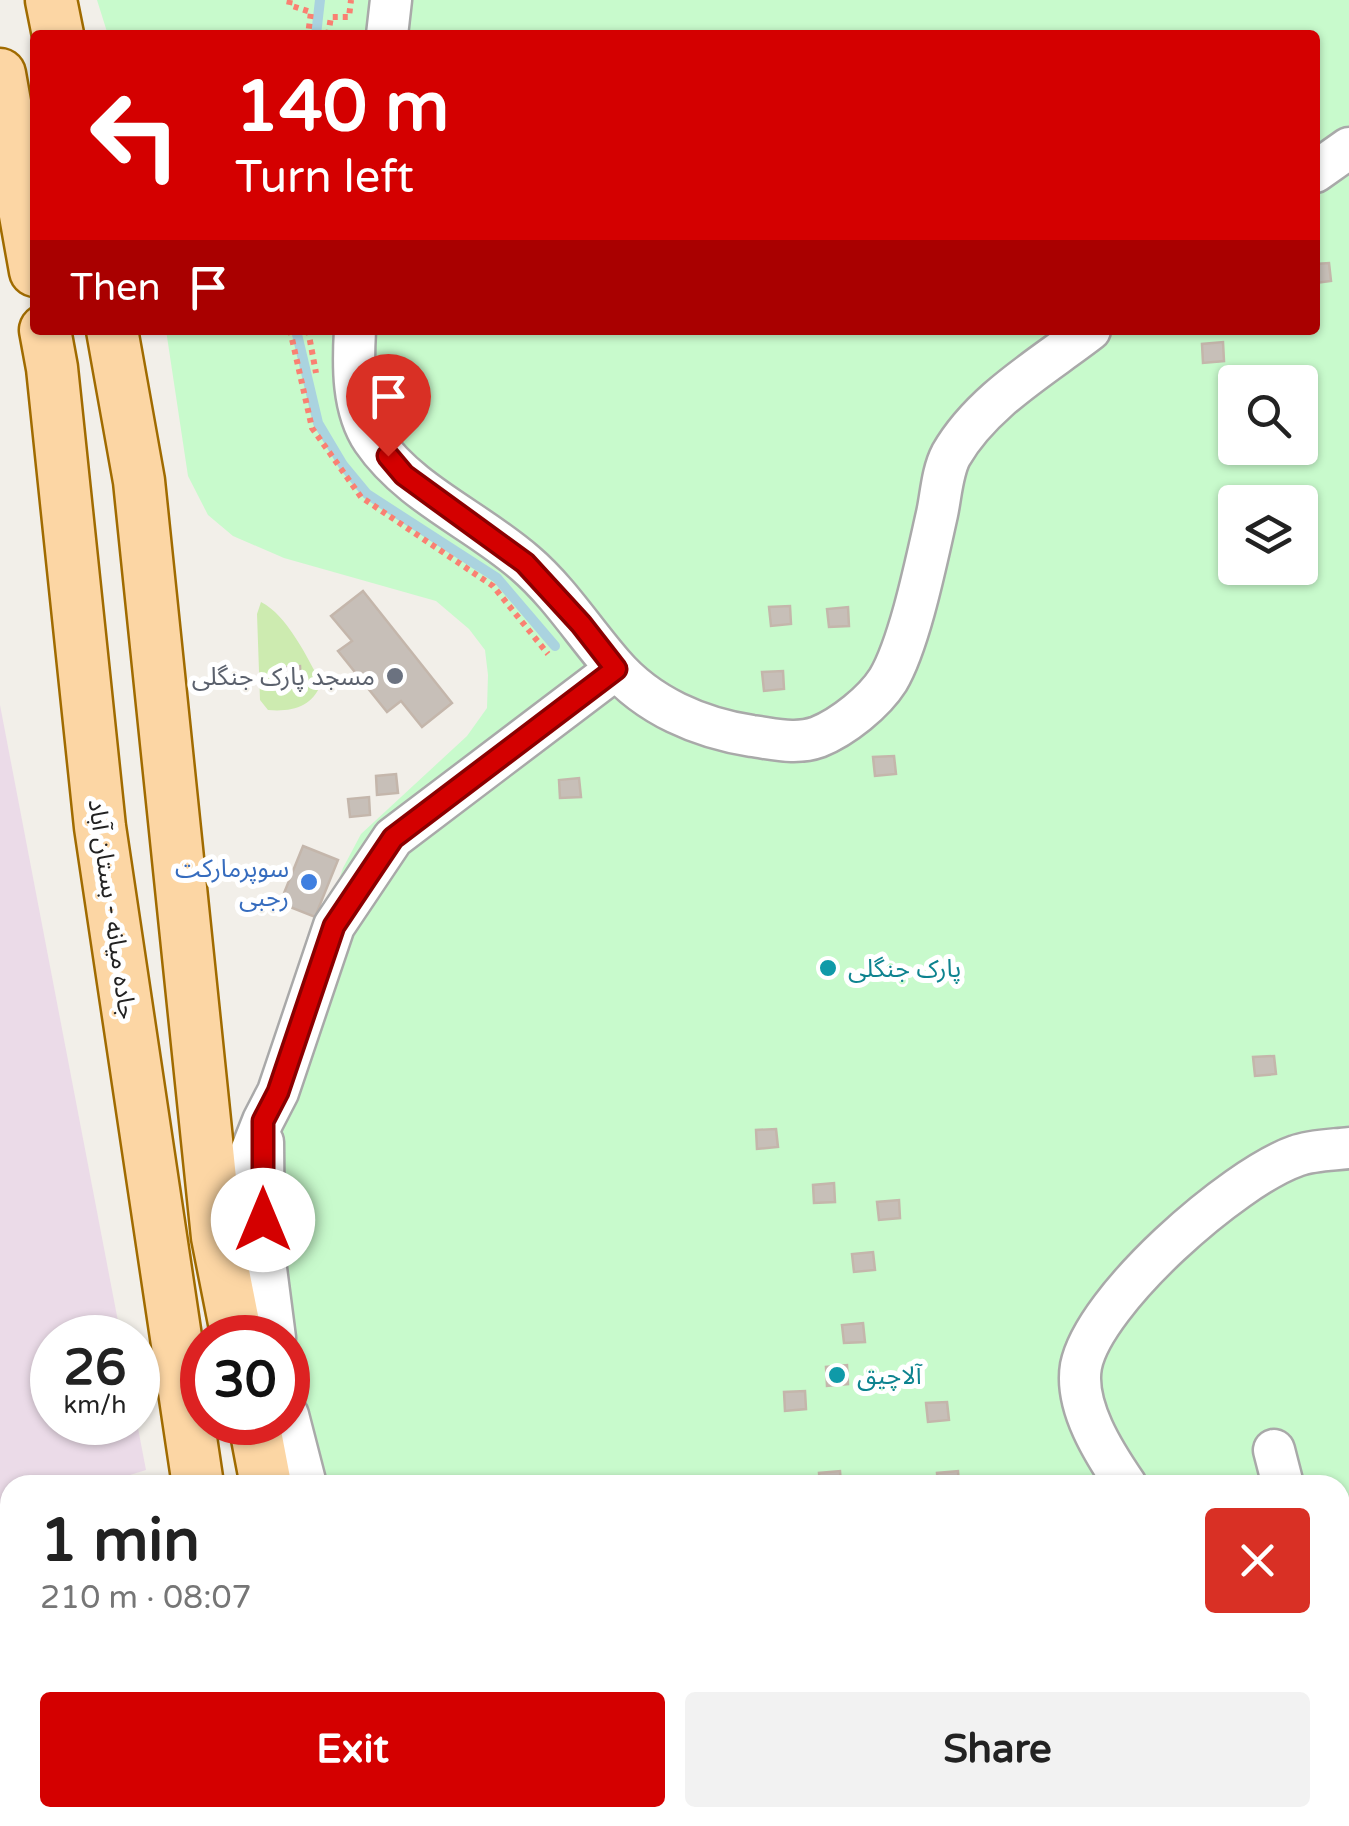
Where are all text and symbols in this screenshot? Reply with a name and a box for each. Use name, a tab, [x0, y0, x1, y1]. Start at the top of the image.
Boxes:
text: 140 m	[235, 66, 449, 150]
icon: left	[70, 70, 200, 200]
text: Turn left	[235, 151, 414, 205]
icon: arrive	[181, 260, 236, 315]
text: Then	[70, 265, 161, 311]
pin	[346, 354, 431, 457]
map controls	[1218, 365, 1318, 585]
button: search	[1218, 365, 1318, 465]
icon: arrive	[361, 369, 416, 424]
button: layers	[1218, 485, 1318, 585]
place label: مسجد پارک جنگلی	[192, 662, 375, 692]
marker: مسجد پارک جنگلی	[384, 665, 406, 687]
street label: جاده میانه - بستان آباد	[82, 797, 142, 1021]
place label: سوپرمارکت رجبی	[175, 854, 289, 913]
marker: سوپرمارکت رجبی	[298, 871, 320, 893]
place label: پارک جنگلی	[848, 954, 961, 984]
marker: پارک جنگلی	[817, 957, 839, 979]
position arrow	[211, 1168, 315, 1272]
speed limit sign: 30	[180, 1315, 310, 1445]
text: 26	[64, 1338, 126, 1398]
place label: آلاچیق	[857, 1361, 923, 1391]
marker: آلاچیق	[826, 1364, 848, 1386]
text: km/h	[64, 1390, 126, 1420]
text: 1 min	[40, 1505, 200, 1577]
button: close	[1205, 1508, 1310, 1613]
text: 210 m · 08:07	[40, 1579, 252, 1617]
button: Exit	[40, 1692, 665, 1807]
button: Share	[685, 1692, 1310, 1807]

